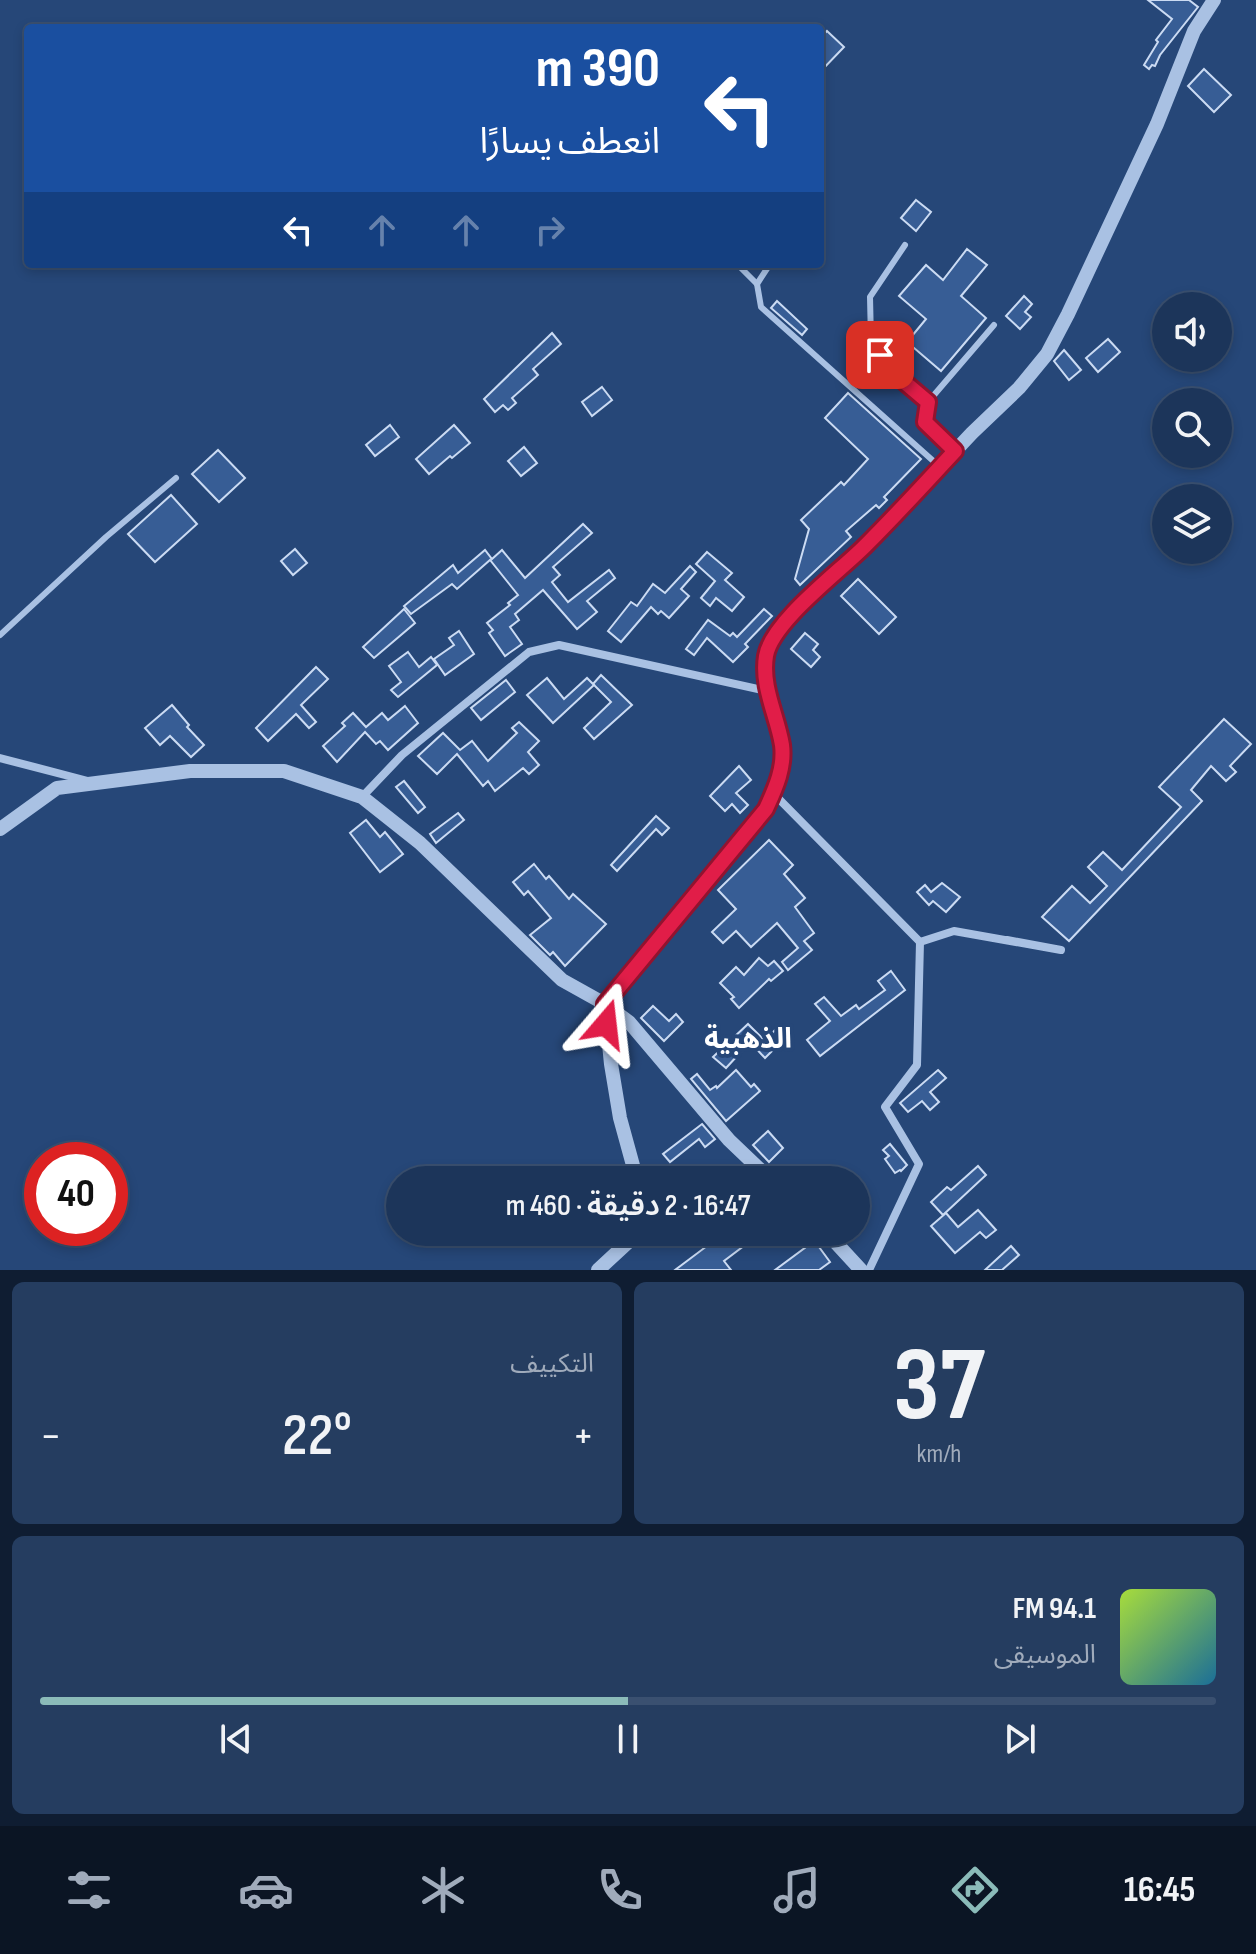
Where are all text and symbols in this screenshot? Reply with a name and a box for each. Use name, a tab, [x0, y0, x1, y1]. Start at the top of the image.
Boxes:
text: 390 m	[536, 36, 660, 103]
icon: left	[688, 56, 792, 160]
text: انعطف يسارًا	[479, 121, 660, 164]
icon: left	[276, 208, 320, 252]
icon: ahead	[360, 208, 404, 252]
icon: ahead	[444, 208, 488, 252]
icon: right	[528, 208, 572, 252]
map controls	[1152, 292, 1232, 564]
button: sound	[1152, 292, 1232, 372]
pin	[846, 321, 914, 389]
icon: arrive	[858, 333, 902, 377]
button: search	[1152, 388, 1232, 468]
button: layers	[1152, 484, 1232, 564]
position arrow	[564, 982, 648, 1066]
district label: الذهبية	[704, 1023, 792, 1056]
speed limit sign: 40	[24, 1142, 128, 1246]
text: 16:47 · 2 دقيقة · 460 m	[506, 1188, 750, 1224]
text: 37	[893, 1324, 985, 1449]
text: التكييف	[510, 1349, 594, 1380]
text: 22°	[282, 1400, 352, 1472]
text: −	[40, 1410, 62, 1463]
text: +	[572, 1410, 594, 1463]
text: km/h	[917, 1439, 961, 1470]
text: 94.1 FM	[1013, 1591, 1096, 1627]
text: الموسيقى	[994, 1640, 1096, 1671]
icon: previous	[214, 1717, 258, 1761]
icon: pause	[606, 1717, 650, 1761]
icon: next	[998, 1717, 1042, 1761]
icon: filters	[61, 1862, 117, 1918]
icon: car	[238, 1862, 294, 1918]
icon: climate	[415, 1862, 471, 1918]
icon: phone	[592, 1862, 648, 1918]
icon: music	[769, 1862, 825, 1918]
icon: directions	[947, 1862, 1003, 1918]
text: 16:45	[1124, 1869, 1195, 1912]

